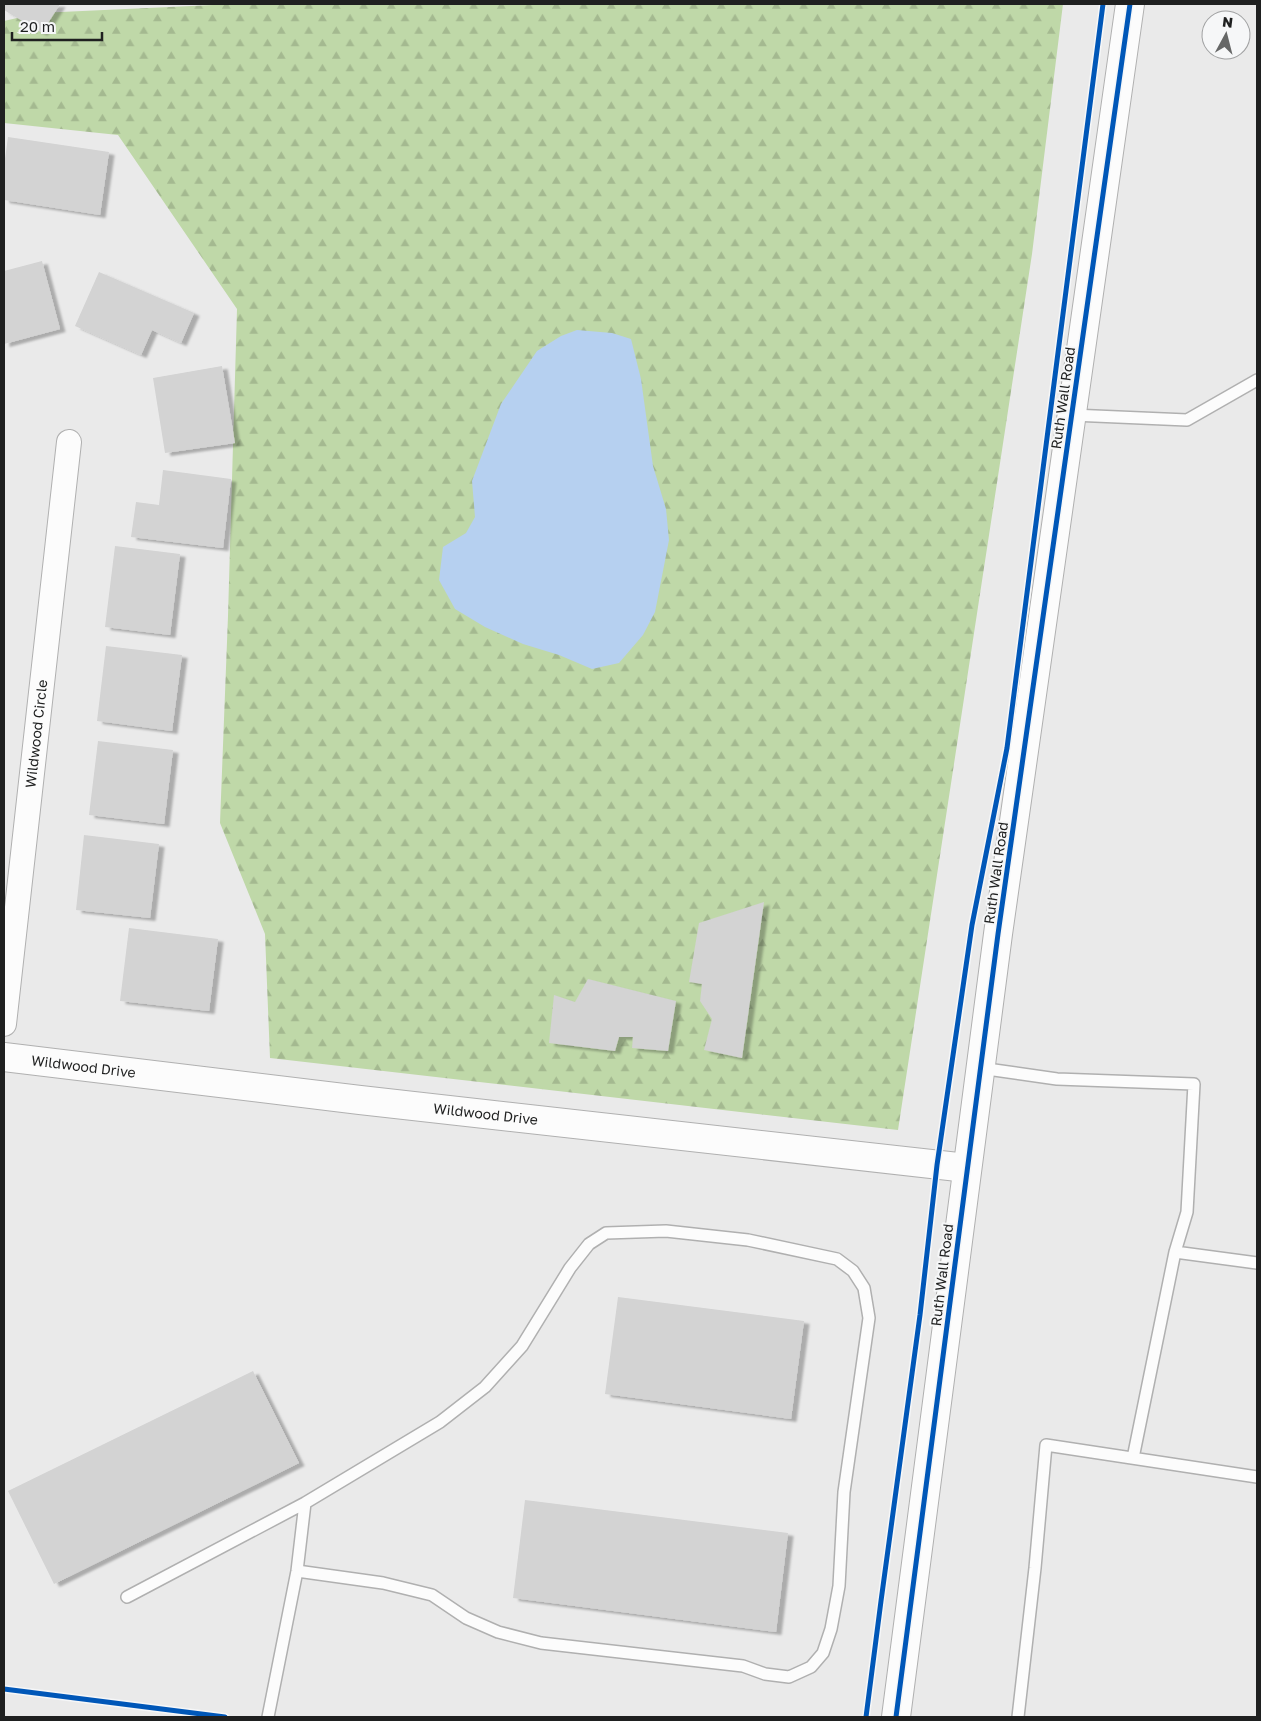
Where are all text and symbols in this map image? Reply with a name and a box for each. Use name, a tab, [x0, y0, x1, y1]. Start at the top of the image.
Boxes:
scale bar	[12, 10, 102, 42]
north arrow	[1201, 10, 1251, 60]
text: N	[1221, 13, 1234, 31]
text: 20 m	[20, 17, 55, 35]
street label: Ruth Wall Road	[1047, 346, 1078, 450]
street label: Wildwood Circle	[21, 679, 50, 789]
street label: Ruth Wall Road	[980, 821, 1011, 925]
street label: Wildwood Drive	[30, 1051, 137, 1081]
street label: Wildwood Drive	[433, 1099, 539, 1128]
street label: Ruth Wall Road	[927, 1223, 956, 1327]

